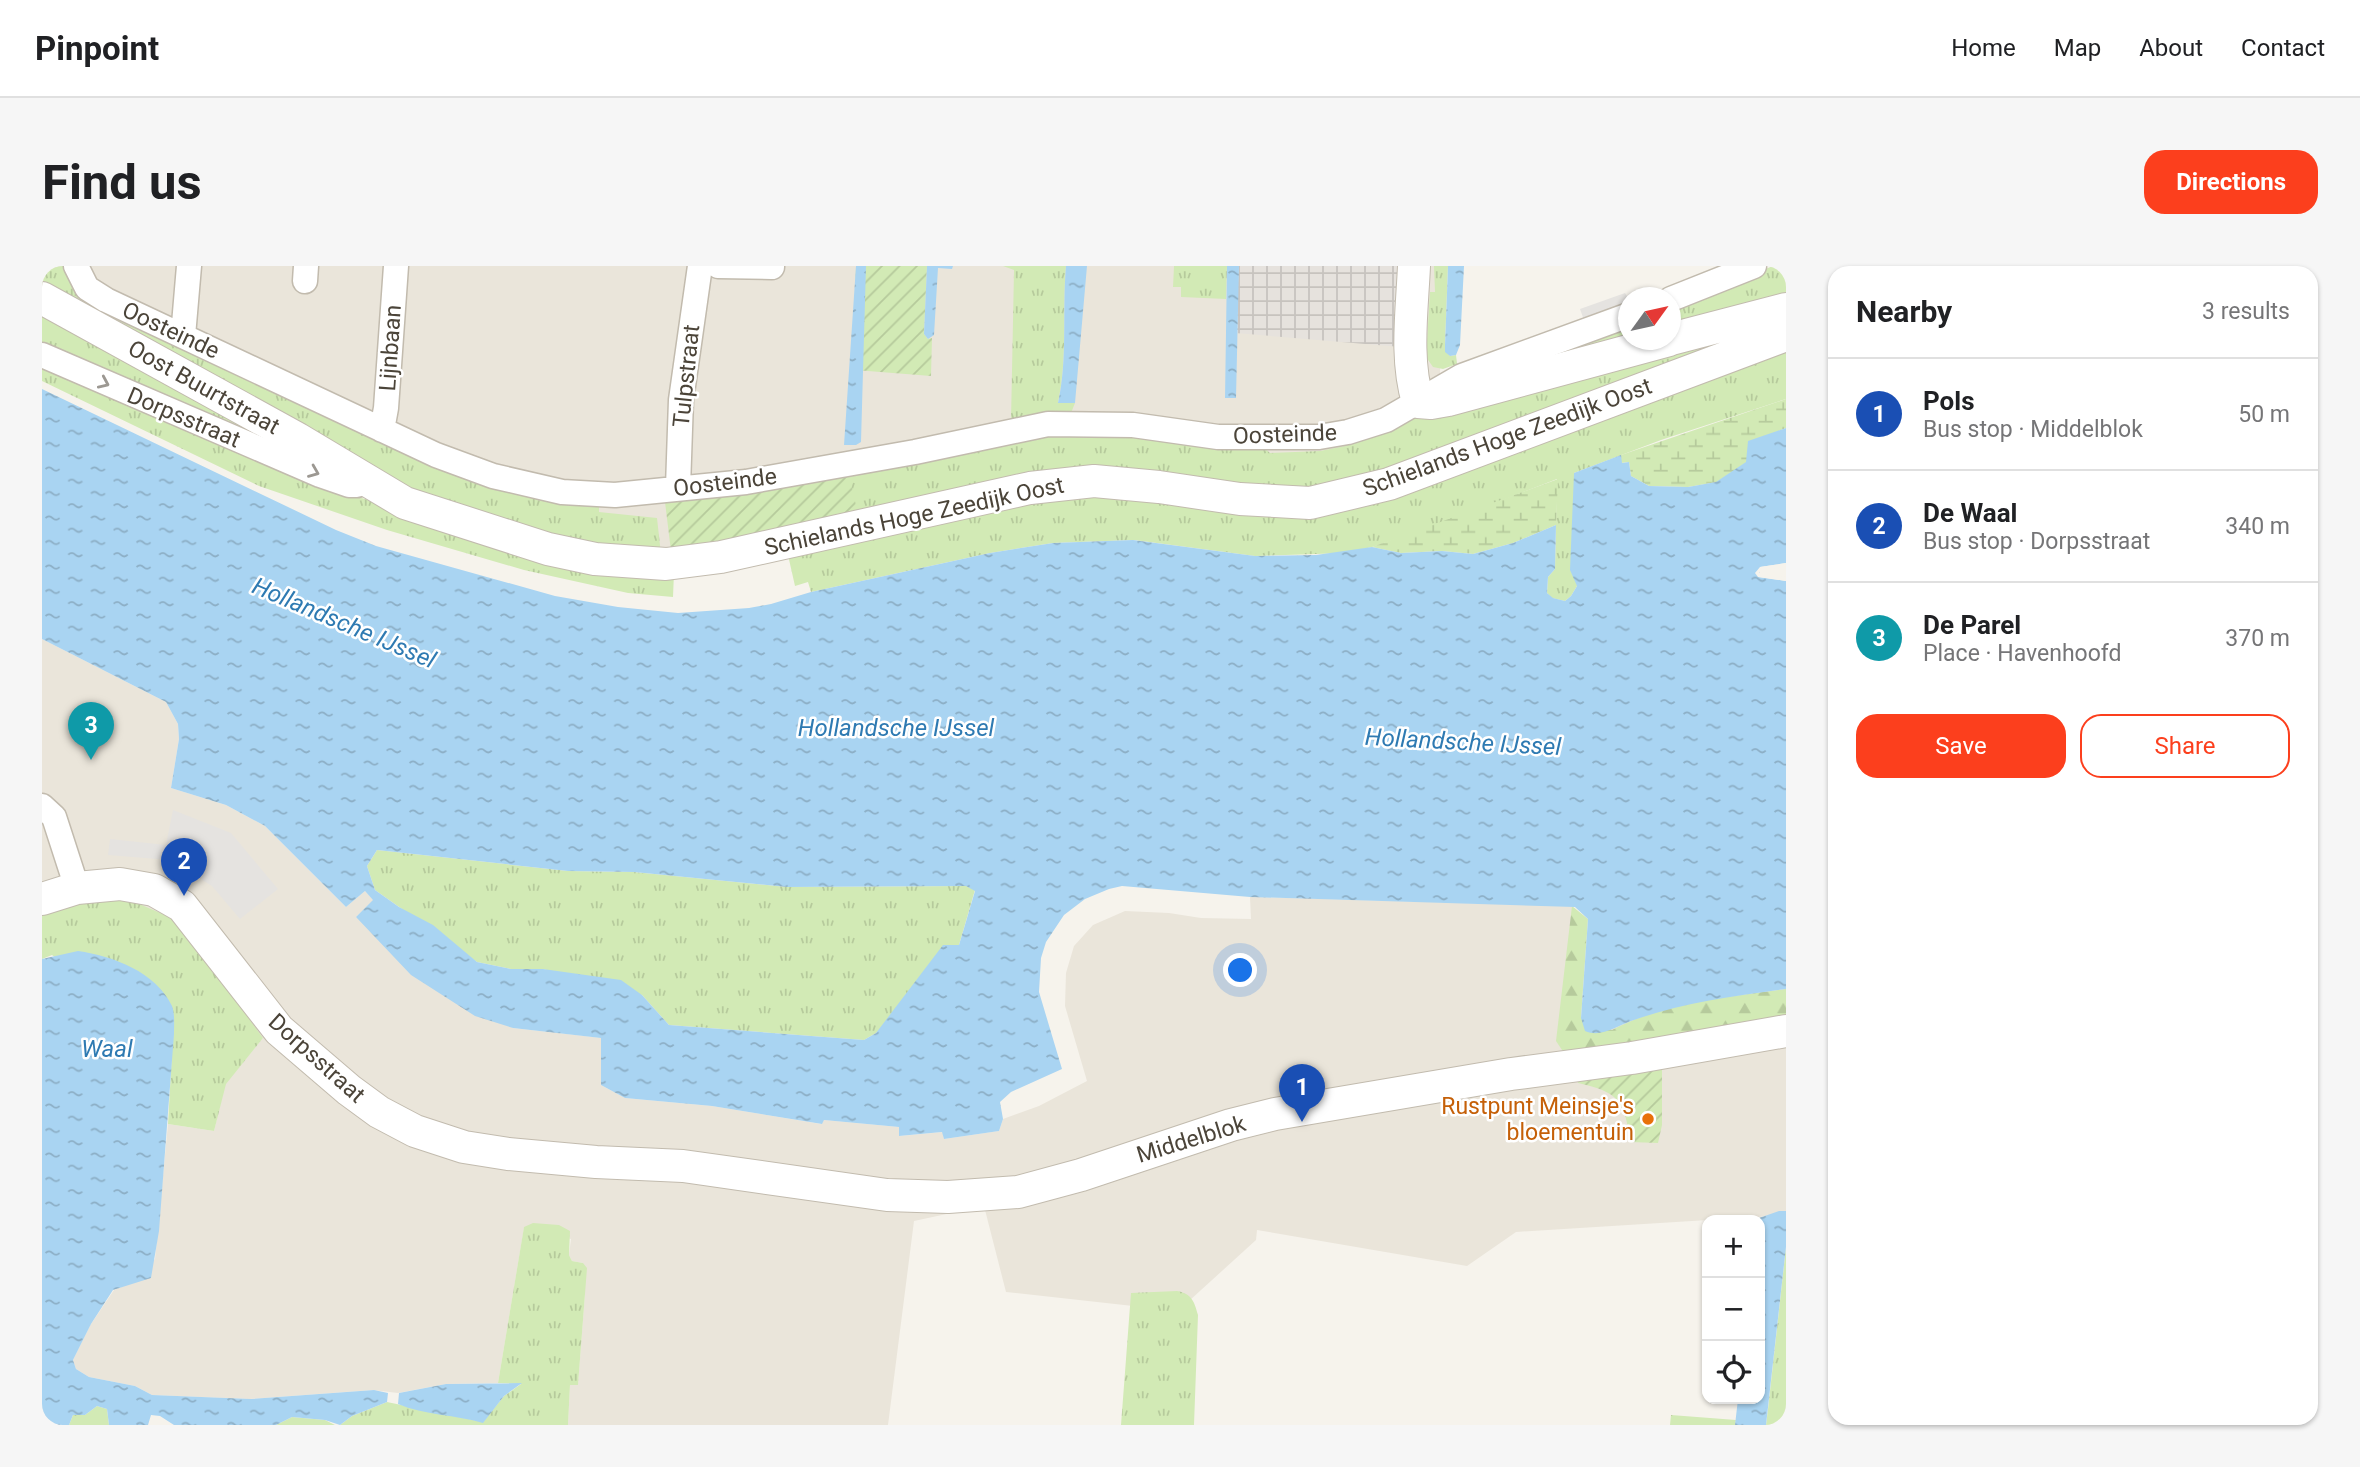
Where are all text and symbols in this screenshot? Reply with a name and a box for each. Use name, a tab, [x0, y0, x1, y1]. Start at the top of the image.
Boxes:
text: Pinpoint	[35, 29, 159, 68]
text: Home	[1951, 34, 2016, 62]
text: Map	[2054, 34, 2101, 62]
text: About	[2139, 34, 2203, 62]
text: Contact	[2241, 34, 2325, 62]
button: Directions	[2144, 150, 2318, 214]
text: Find us	[42, 154, 202, 211]
north arrow	[1618, 287, 1681, 350]
text: Nearby	[1856, 294, 1952, 329]
street label: Oosteinde	[118, 296, 224, 365]
text: 3 results	[2202, 298, 2290, 325]
street label: Lijnbaan	[374, 304, 407, 392]
street label: Tulpstraat	[668, 323, 705, 429]
street label: Oost Buurtstraat	[123, 335, 284, 440]
street label: Schielands Hoge Zeedijk Oost	[1359, 373, 1655, 502]
one-way arrow	[97, 375, 110, 389]
street label: Dorpsstraat	[123, 382, 244, 453]
text: Pols	[1923, 386, 1975, 416]
text: 1	[1872, 401, 1886, 428]
text: 50 m	[2238, 401, 2290, 428]
text: Bus stop · Middelblok	[1923, 416, 2143, 443]
street label: Oosteinde	[1233, 419, 1337, 450]
street label: Oosteinde	[672, 463, 778, 502]
one-way arrow	[307, 464, 319, 478]
street label: Schielands Hoge Zeedijk Oost	[762, 472, 1066, 561]
text: De Waal	[1923, 498, 2017, 528]
text: 2	[1872, 513, 1886, 540]
text: 340 m	[2225, 513, 2290, 540]
text: Bus stop · Dorpsstraat	[1923, 528, 2150, 555]
water label: Hollandsche IJssel	[248, 572, 440, 674]
text: De Parel	[1923, 610, 2021, 640]
text: 3	[1872, 625, 1886, 652]
text: 370 m	[2225, 625, 2290, 652]
text: Place · Havenhoofd	[1923, 640, 2122, 667]
pin: 3	[68, 702, 114, 760]
water label: Hollandsche IJssel	[798, 714, 994, 742]
button: Save	[1856, 714, 2066, 778]
button: Share	[2080, 714, 2290, 778]
water label: Hollandsche IJssel	[1364, 723, 1562, 761]
pin: 2	[161, 838, 207, 896]
your location	[1223, 953, 1257, 987]
street label: Dorpsstraat	[263, 1008, 370, 1109]
water label: Waal	[81, 1035, 133, 1063]
pin: 1	[1279, 1064, 1325, 1122]
place label: Rustpunt Meinsje's bloementuin	[1441, 1093, 1634, 1146]
street label: Middelblok	[1133, 1110, 1249, 1169]
marker: Rustpunt Meinsje's bloementuin	[1640, 1111, 1656, 1127]
map controls	[1702, 1215, 1765, 1404]
button: +	[1702, 1215, 1765, 1278]
button: −	[1702, 1278, 1765, 1341]
button: locate	[1702, 1341, 1765, 1404]

